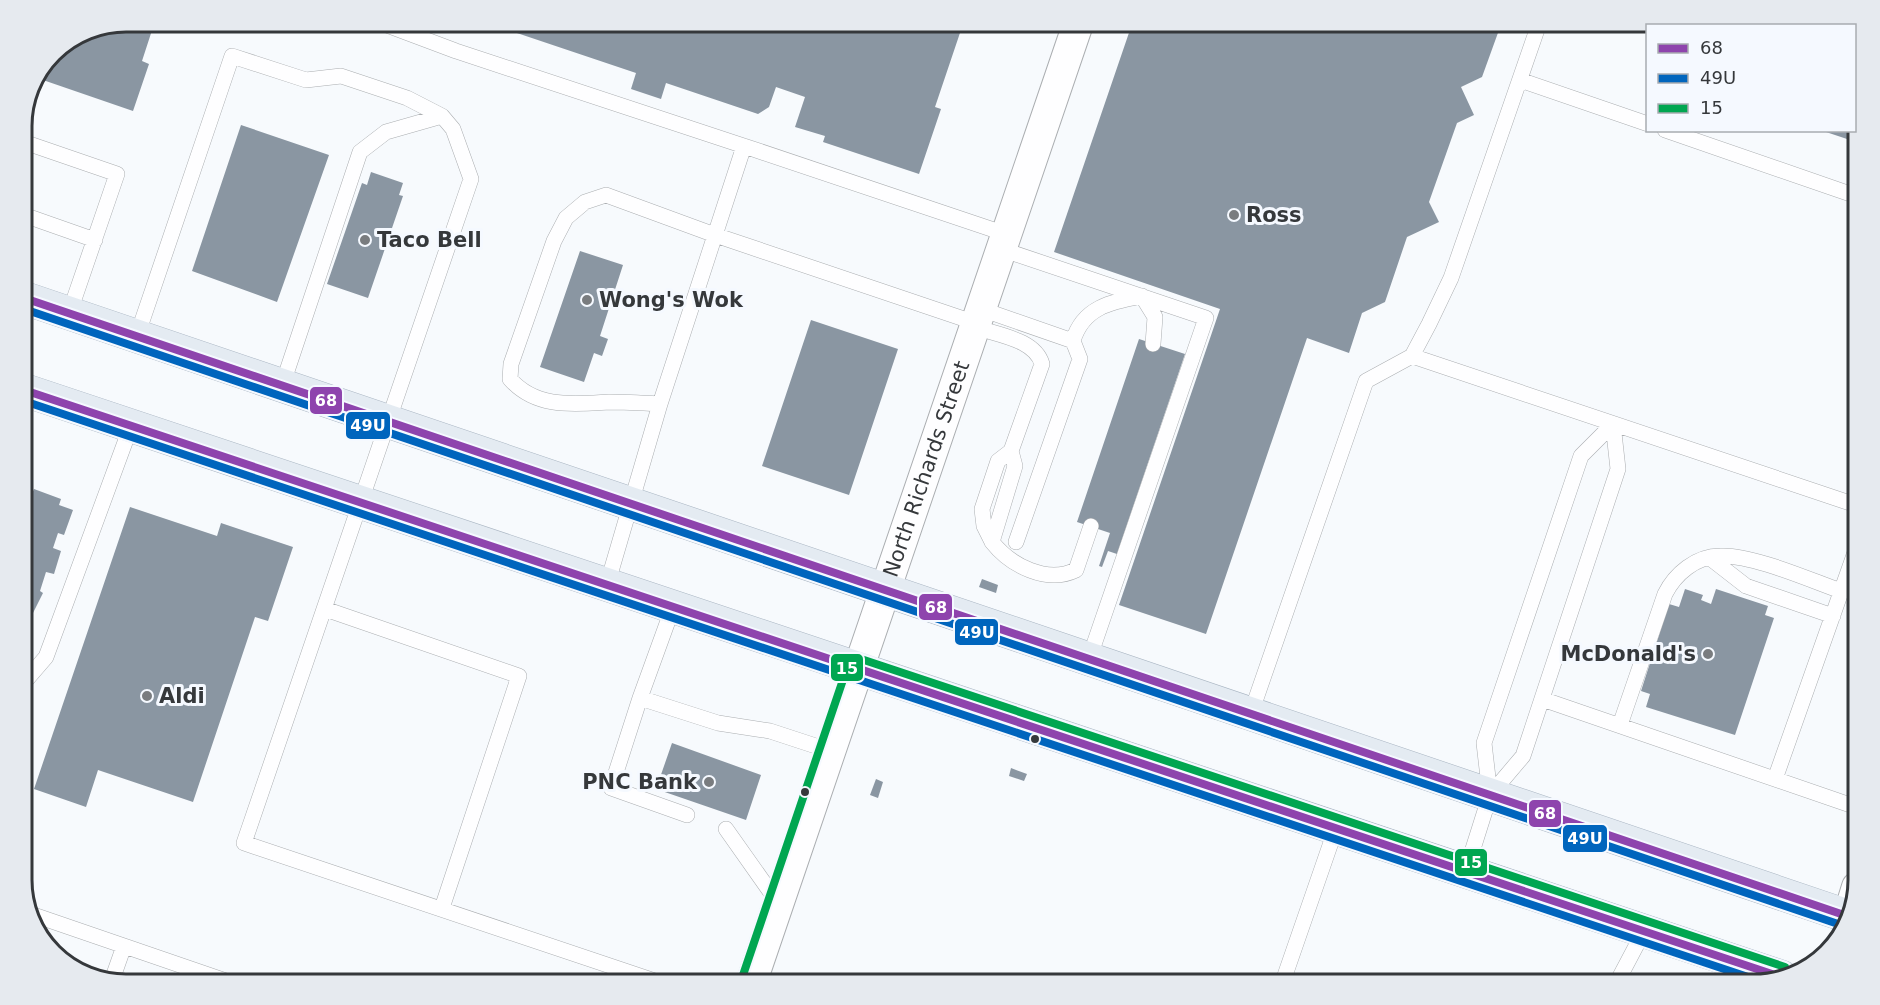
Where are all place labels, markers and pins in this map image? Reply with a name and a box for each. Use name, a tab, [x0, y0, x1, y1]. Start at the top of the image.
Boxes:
place label: Ross	[1246, 203, 1302, 227]
marker: Ross	[1227, 208, 1241, 222]
place label: Taco Bell	[377, 228, 482, 252]
marker: Taco Bell	[358, 233, 372, 247]
place label: Wong's Wok	[599, 288, 744, 312]
marker: Wong's Wok	[580, 293, 594, 307]
place label: McDonald's	[1561, 642, 1696, 666]
marker: McDonald's	[1701, 647, 1715, 661]
place label: Aldi	[159, 684, 205, 708]
marker: Aldi	[140, 689, 154, 703]
unlabelled marker	[1029, 733, 1041, 745]
place label: PNC Bank	[582, 770, 698, 794]
marker: PNC Bank	[702, 775, 716, 789]
unlabelled marker	[799, 786, 811, 798]

